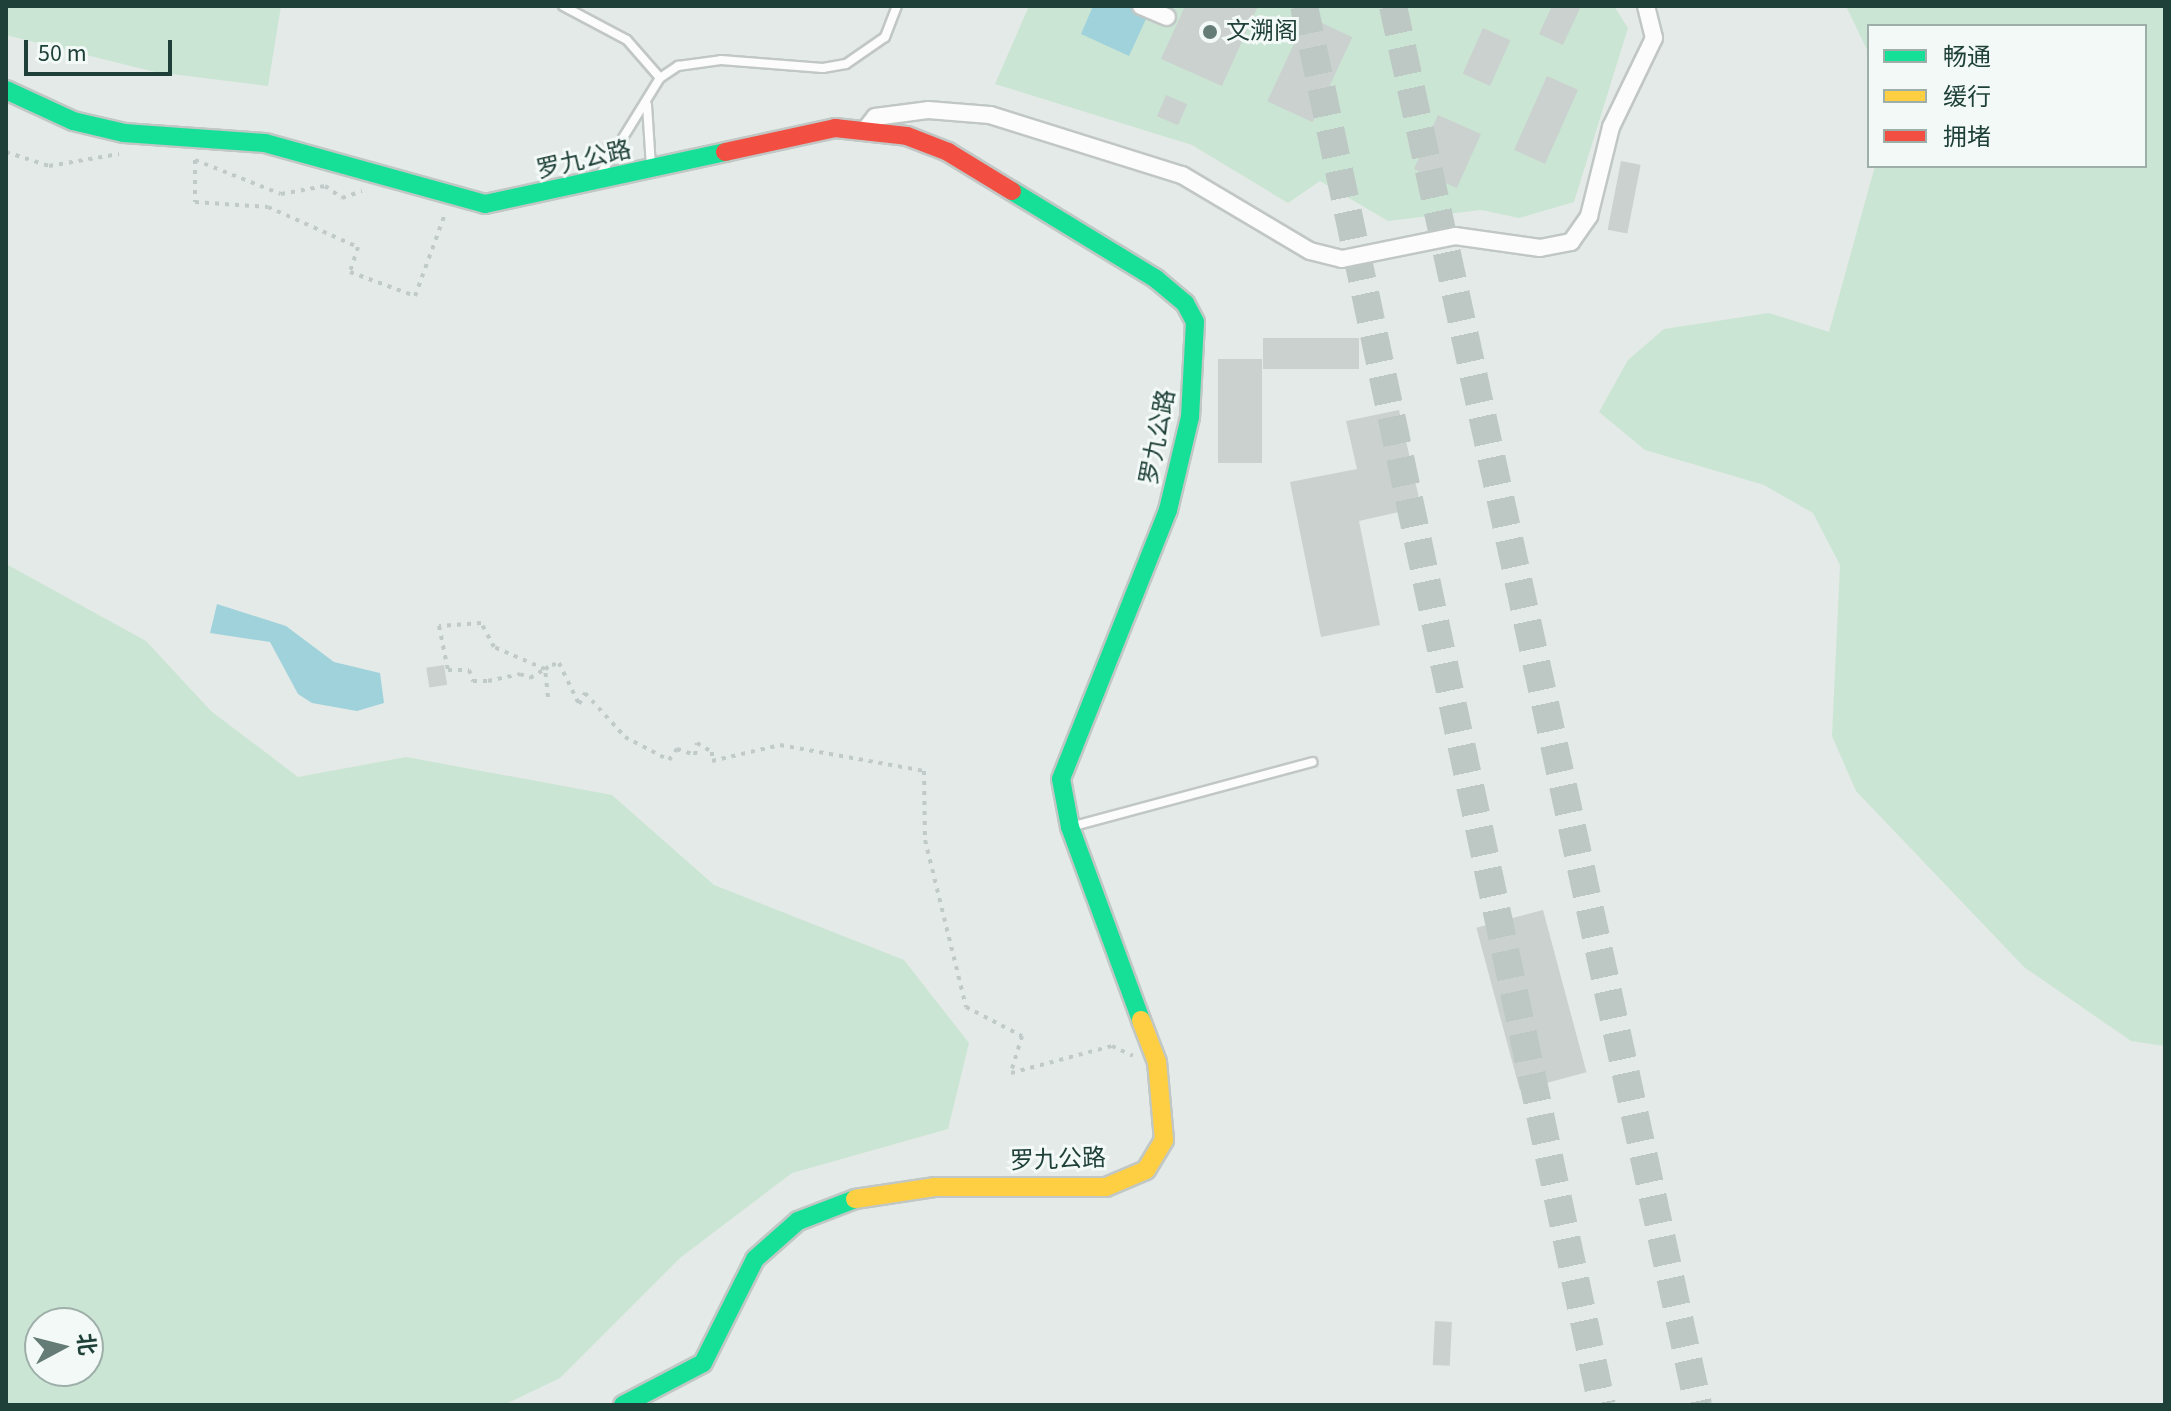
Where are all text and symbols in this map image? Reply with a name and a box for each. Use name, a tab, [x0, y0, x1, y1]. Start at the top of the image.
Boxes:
place label: 文溯阁	[1226, 18, 1298, 46]
marker: 文溯阁	[1201, 23, 1219, 41]
scale bar	[28, 24, 176, 74]
legend	[1867, 24, 2147, 168]
text: 50 m	[38, 36, 87, 71]
text: 畅通	[1943, 40, 1991, 75]
text: 缓行	[1943, 80, 1991, 115]
text: 拥堵	[1943, 120, 1991, 155]
street label: 罗九公路	[534, 135, 634, 185]
street label: 罗九公路	[1135, 387, 1181, 487]
street label: 罗九公路	[1010, 1144, 1106, 1176]
north arrow	[24, 1307, 104, 1387]
text: 北	[69, 1331, 103, 1357]

